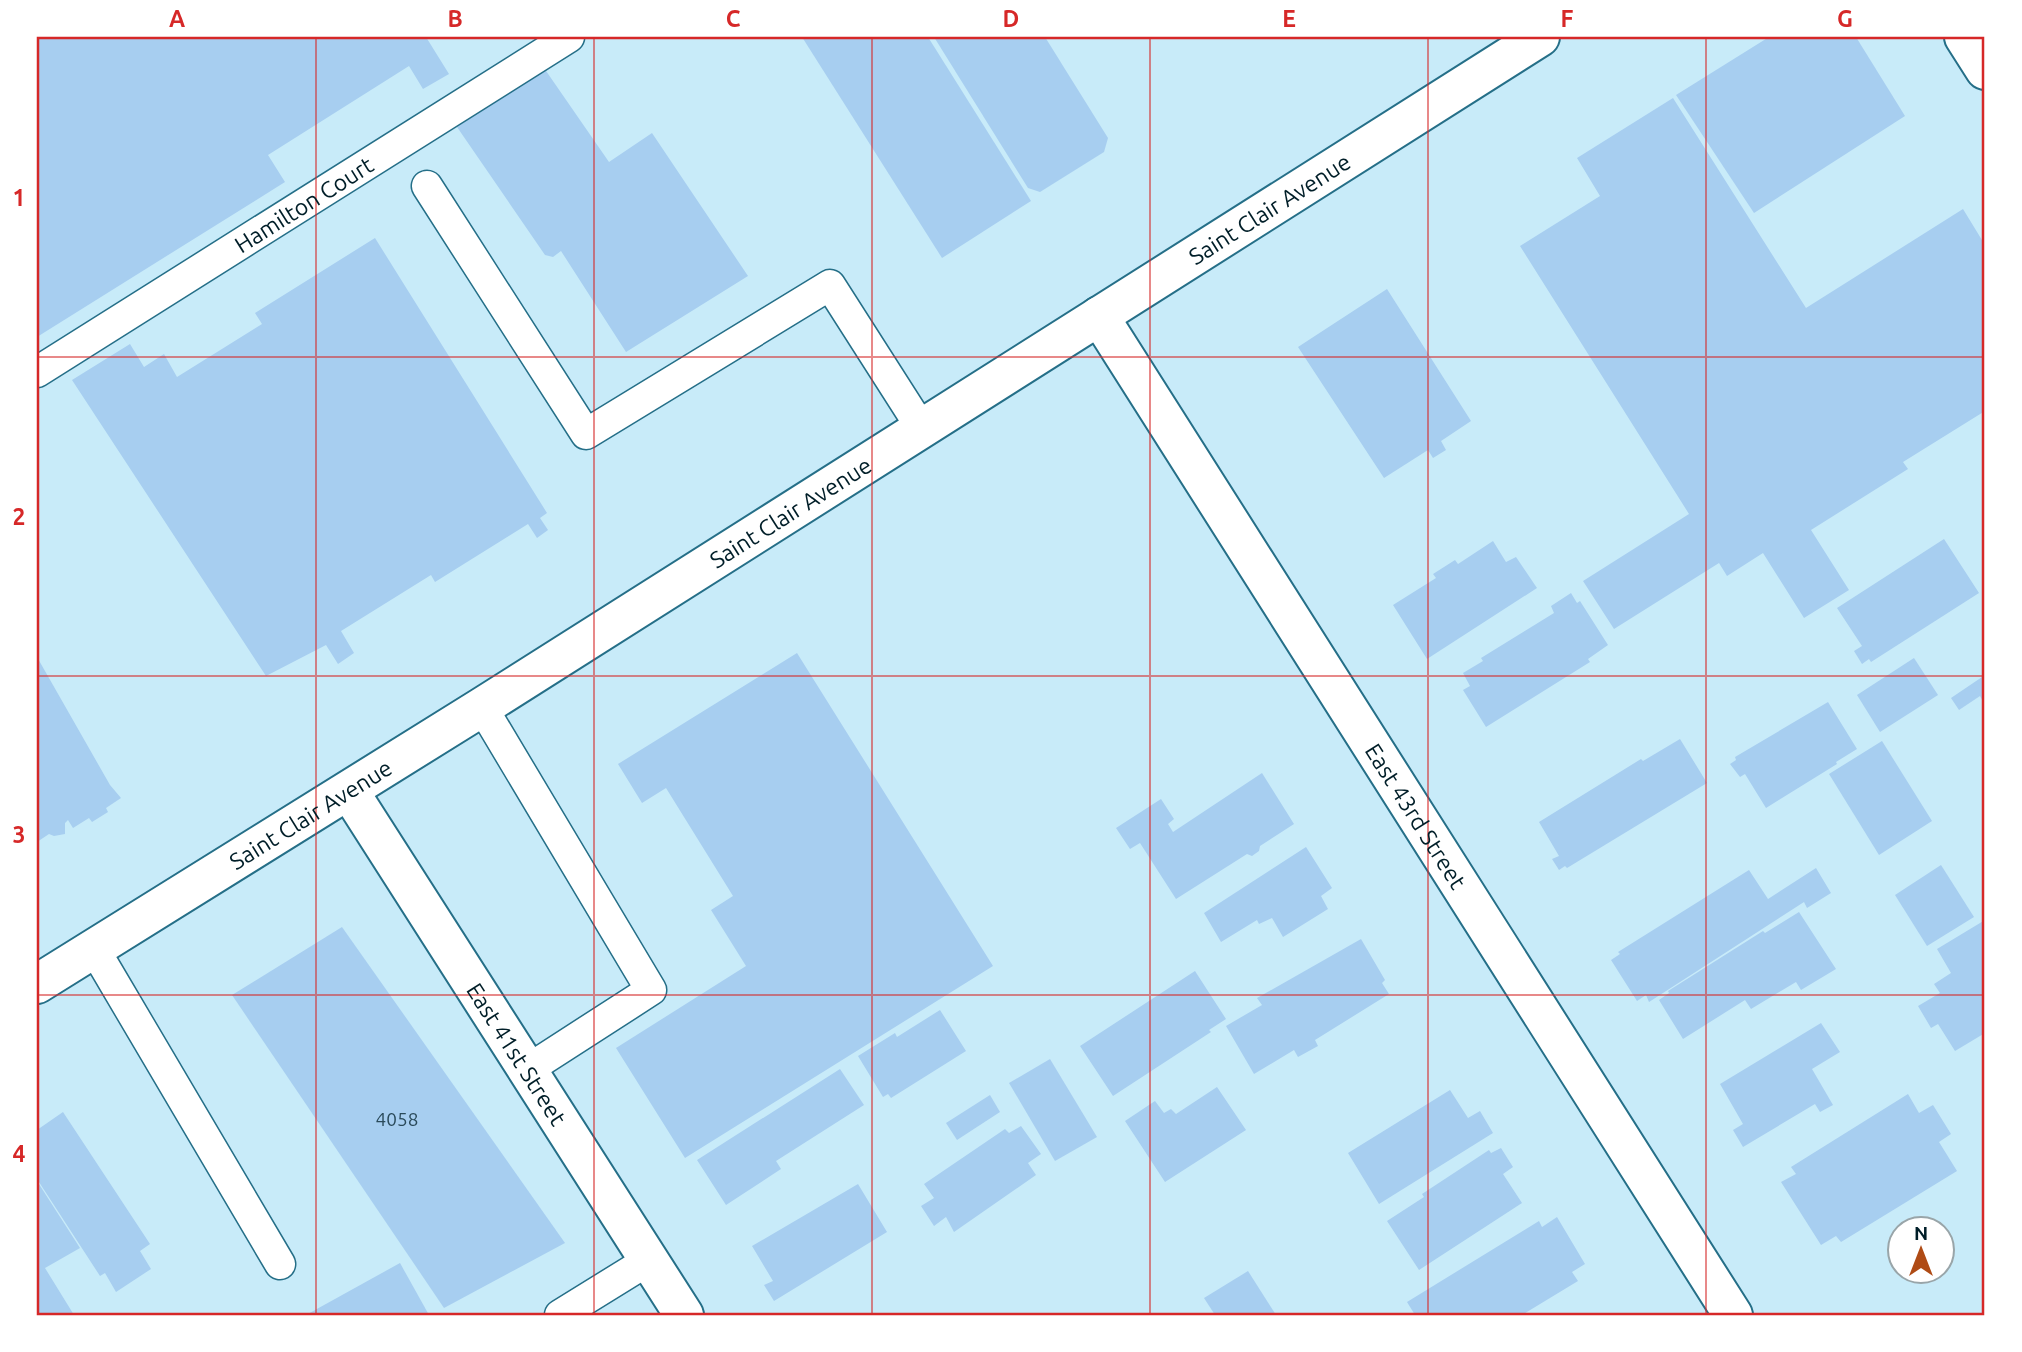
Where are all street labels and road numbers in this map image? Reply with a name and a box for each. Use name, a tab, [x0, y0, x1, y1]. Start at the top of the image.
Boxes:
street label: Saint Clair Avenue	[1184, 148, 1355, 269]
street label: Hamilton Court	[230, 151, 377, 257]
street label: Saint Clair Avenue	[705, 451, 876, 572]
street label: East 43rd Street	[1361, 739, 1471, 893]
street label: Saint Clair Avenue	[225, 754, 396, 874]
street label: East 41st Street	[462, 978, 572, 1130]

